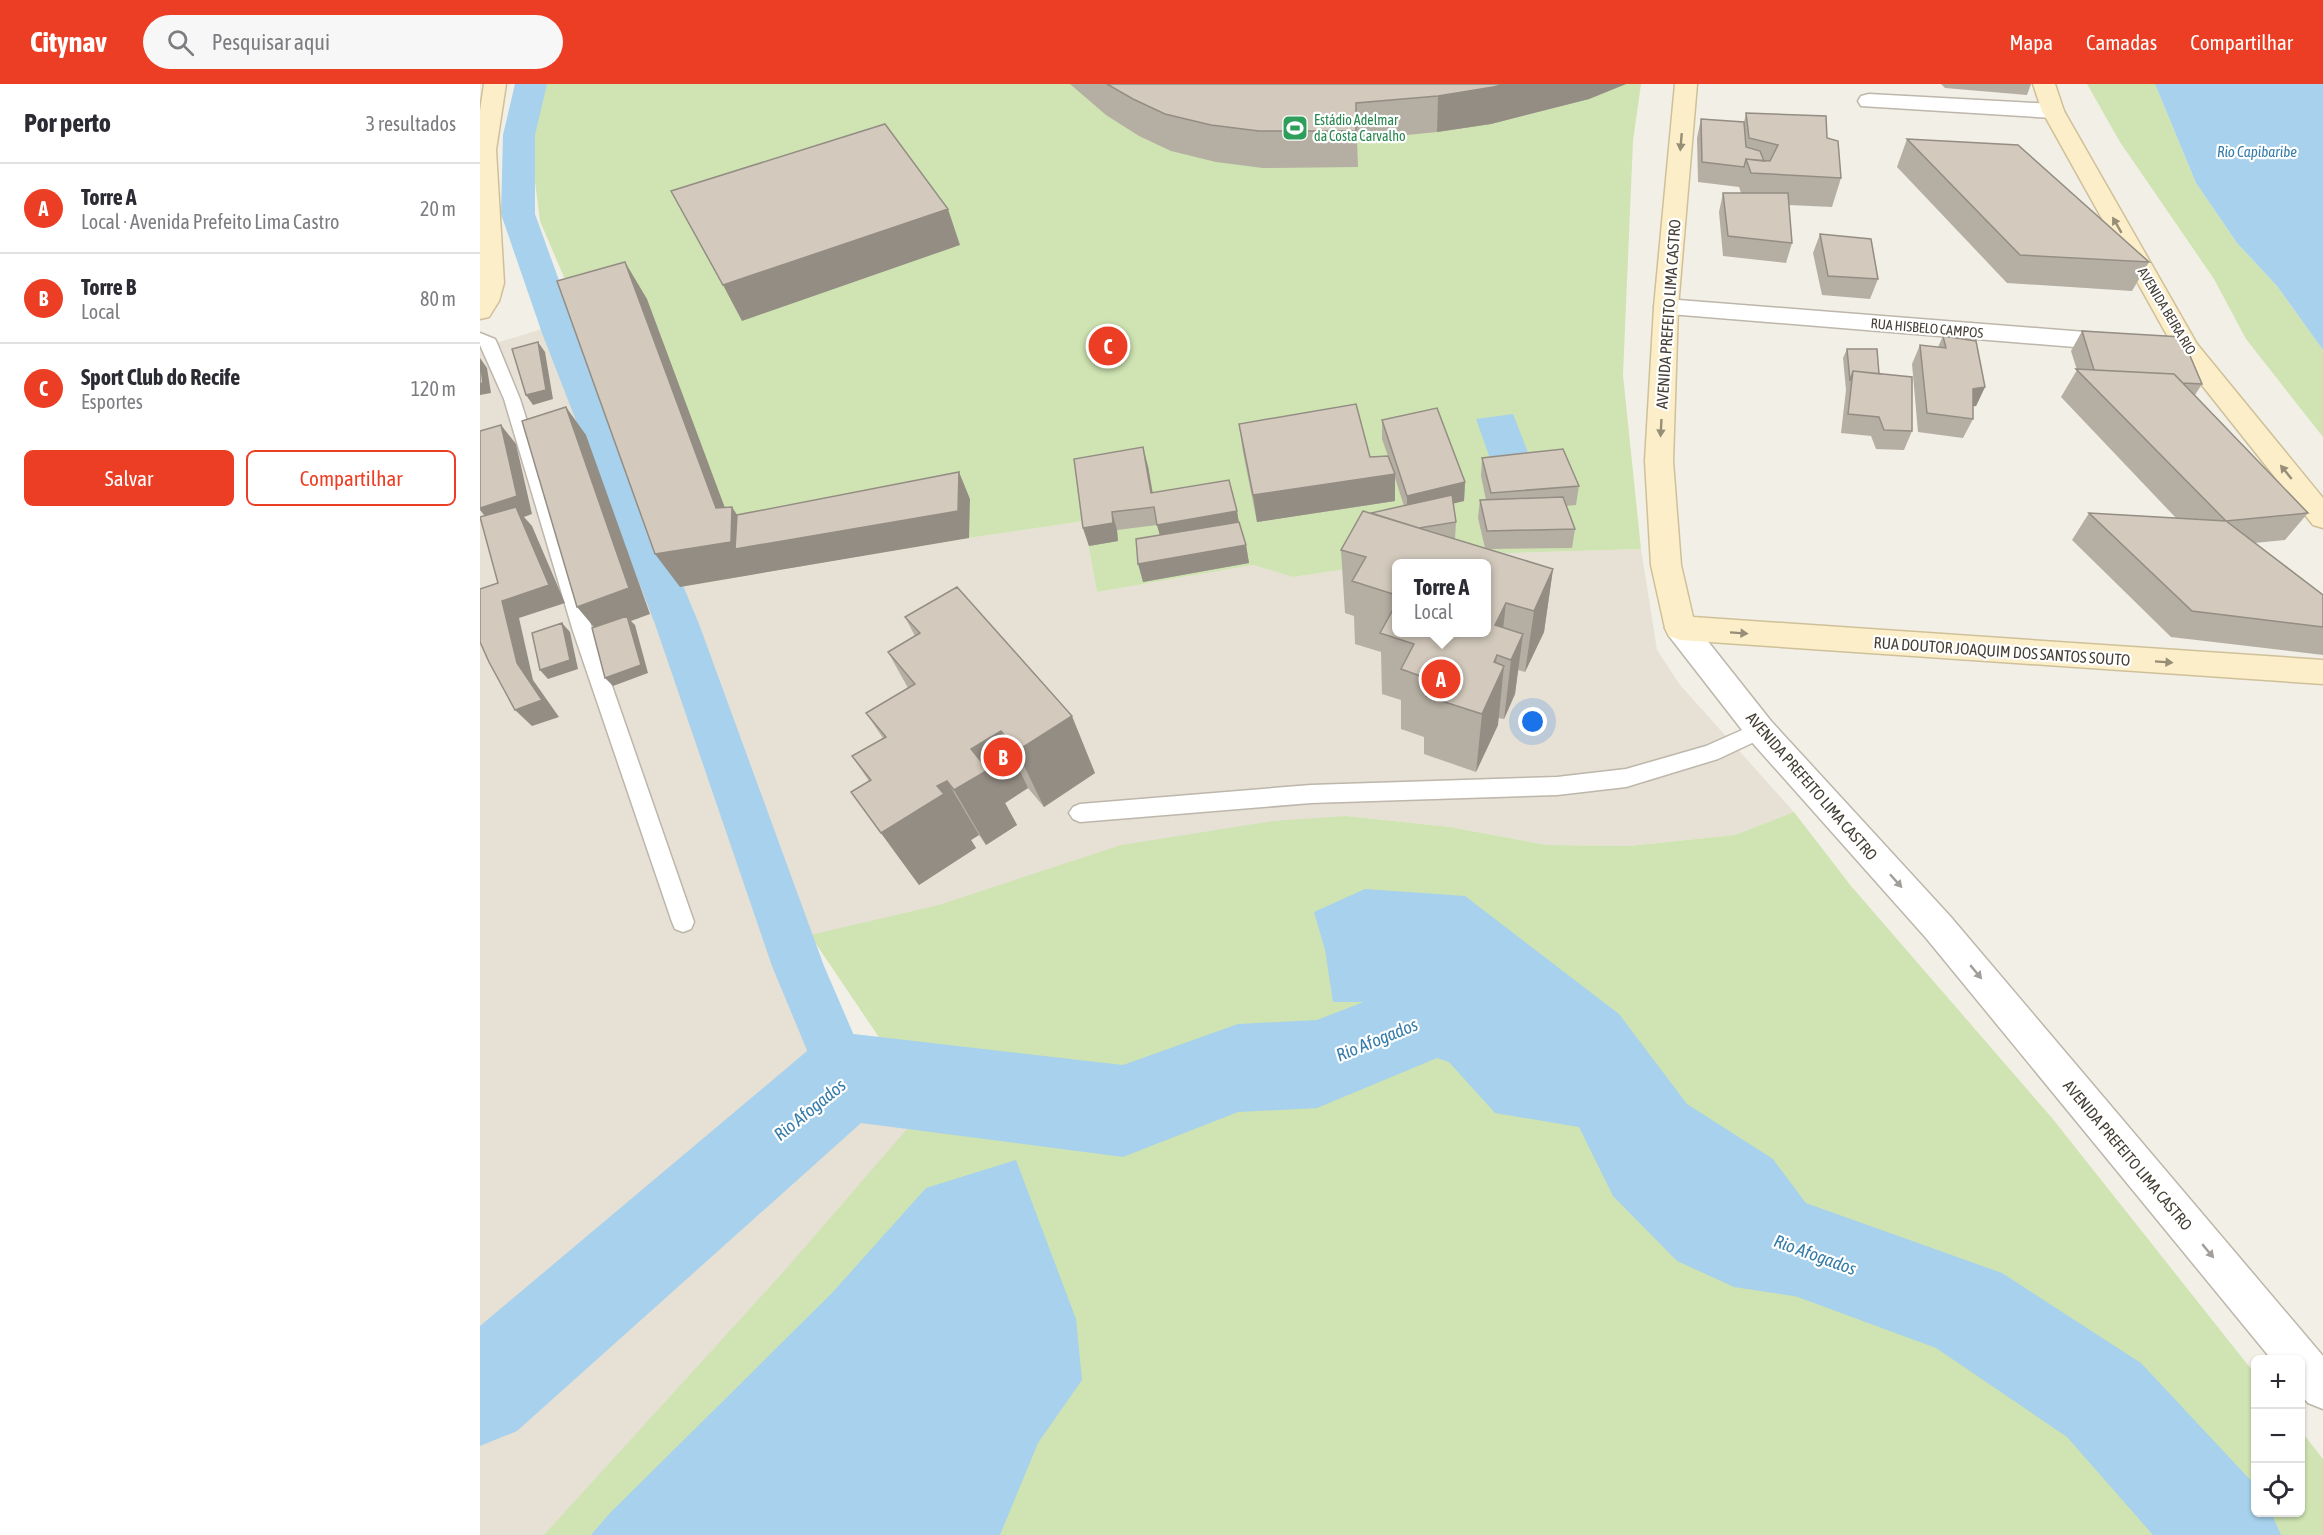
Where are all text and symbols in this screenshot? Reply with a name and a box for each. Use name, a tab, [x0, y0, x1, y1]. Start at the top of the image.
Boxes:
search box	[143, 15, 563, 69]
text: Citynav	[30, 26, 107, 58]
icon: search	[164, 26, 197, 59]
text: Pesquisar aqui	[212, 29, 330, 55]
text: Mapa	[2009, 30, 2053, 54]
text: Camadas	[2086, 30, 2157, 54]
text: Compartilhar	[2190, 30, 2293, 54]
text: Por perto	[24, 108, 111, 138]
text: 3 resultados	[366, 112, 456, 135]
place label: Estádio Adelmar da Costa Carvalho	[1314, 112, 1406, 144]
sports icon: Estádio Adelmar da Costa Carvalho	[1280, 113, 1310, 143]
one-way arrow	[1676, 133, 1686, 152]
water label: Rio Capibaribe	[2217, 143, 2297, 160]
text: Torre A	[81, 184, 136, 210]
text: A	[39, 197, 48, 220]
text: 20 m	[420, 197, 456, 220]
text: Local · Avenida Prefeito Lima Castro	[81, 210, 340, 233]
one-way arrow	[2112, 216, 2122, 233]
street label: AVENIDA PREFEITO LIMA CASTRO	[1652, 219, 1684, 409]
street label: AVENIDA BEIRA RIO	[2135, 265, 2199, 357]
text: Torre B	[81, 274, 136, 300]
text: B	[39, 287, 48, 310]
text: 80 m	[420, 287, 456, 310]
text: Local	[81, 300, 120, 323]
street label: RUA HISBELO CAMPOS	[1870, 315, 1984, 341]
pin: C	[1088, 324, 1128, 368]
text: Sport Club do Recife	[81, 364, 240, 390]
text: C	[39, 377, 48, 400]
text: 120 m	[411, 377, 456, 400]
text: Esportes	[81, 390, 143, 413]
one-way arrow	[1656, 418, 1665, 437]
button: Salvar	[24, 450, 234, 506]
button: Compartilhar	[246, 450, 456, 506]
one-way arrow	[2280, 464, 2293, 480]
popup	[1392, 559, 1491, 637]
text: Torre A	[1414, 574, 1469, 600]
text: Local	[1414, 600, 1453, 623]
one-way arrow	[1729, 628, 1748, 637]
street label: RUA DOUTOR JOAQUIM DOS SANTOS SOUTO	[1873, 633, 2131, 669]
pin: A	[1422, 656, 1460, 702]
one-way arrow	[2154, 657, 2173, 666]
your location	[1518, 707, 1547, 736]
street label: AVENIDA PREFEITO LIMA CASTRO	[1743, 708, 1881, 864]
pin: B	[984, 734, 1022, 780]
one-way arrow	[1889, 873, 1903, 888]
one-way arrow	[1969, 964, 1982, 980]
water label: Rio Afogados	[1333, 1014, 1421, 1065]
water label: Rio Afogados	[770, 1074, 850, 1145]
street label: AVENIDA PREFEITO LIMA CASTRO	[2060, 1076, 2196, 1234]
water label: Rio Afogados	[1771, 1230, 1859, 1279]
one-way arrow	[2202, 1243, 2215, 1259]
map controls	[2251, 1355, 2305, 1517]
button: +	[2251, 1355, 2305, 1409]
button: −	[2251, 1409, 2305, 1463]
button: locate	[2251, 1463, 2305, 1517]

